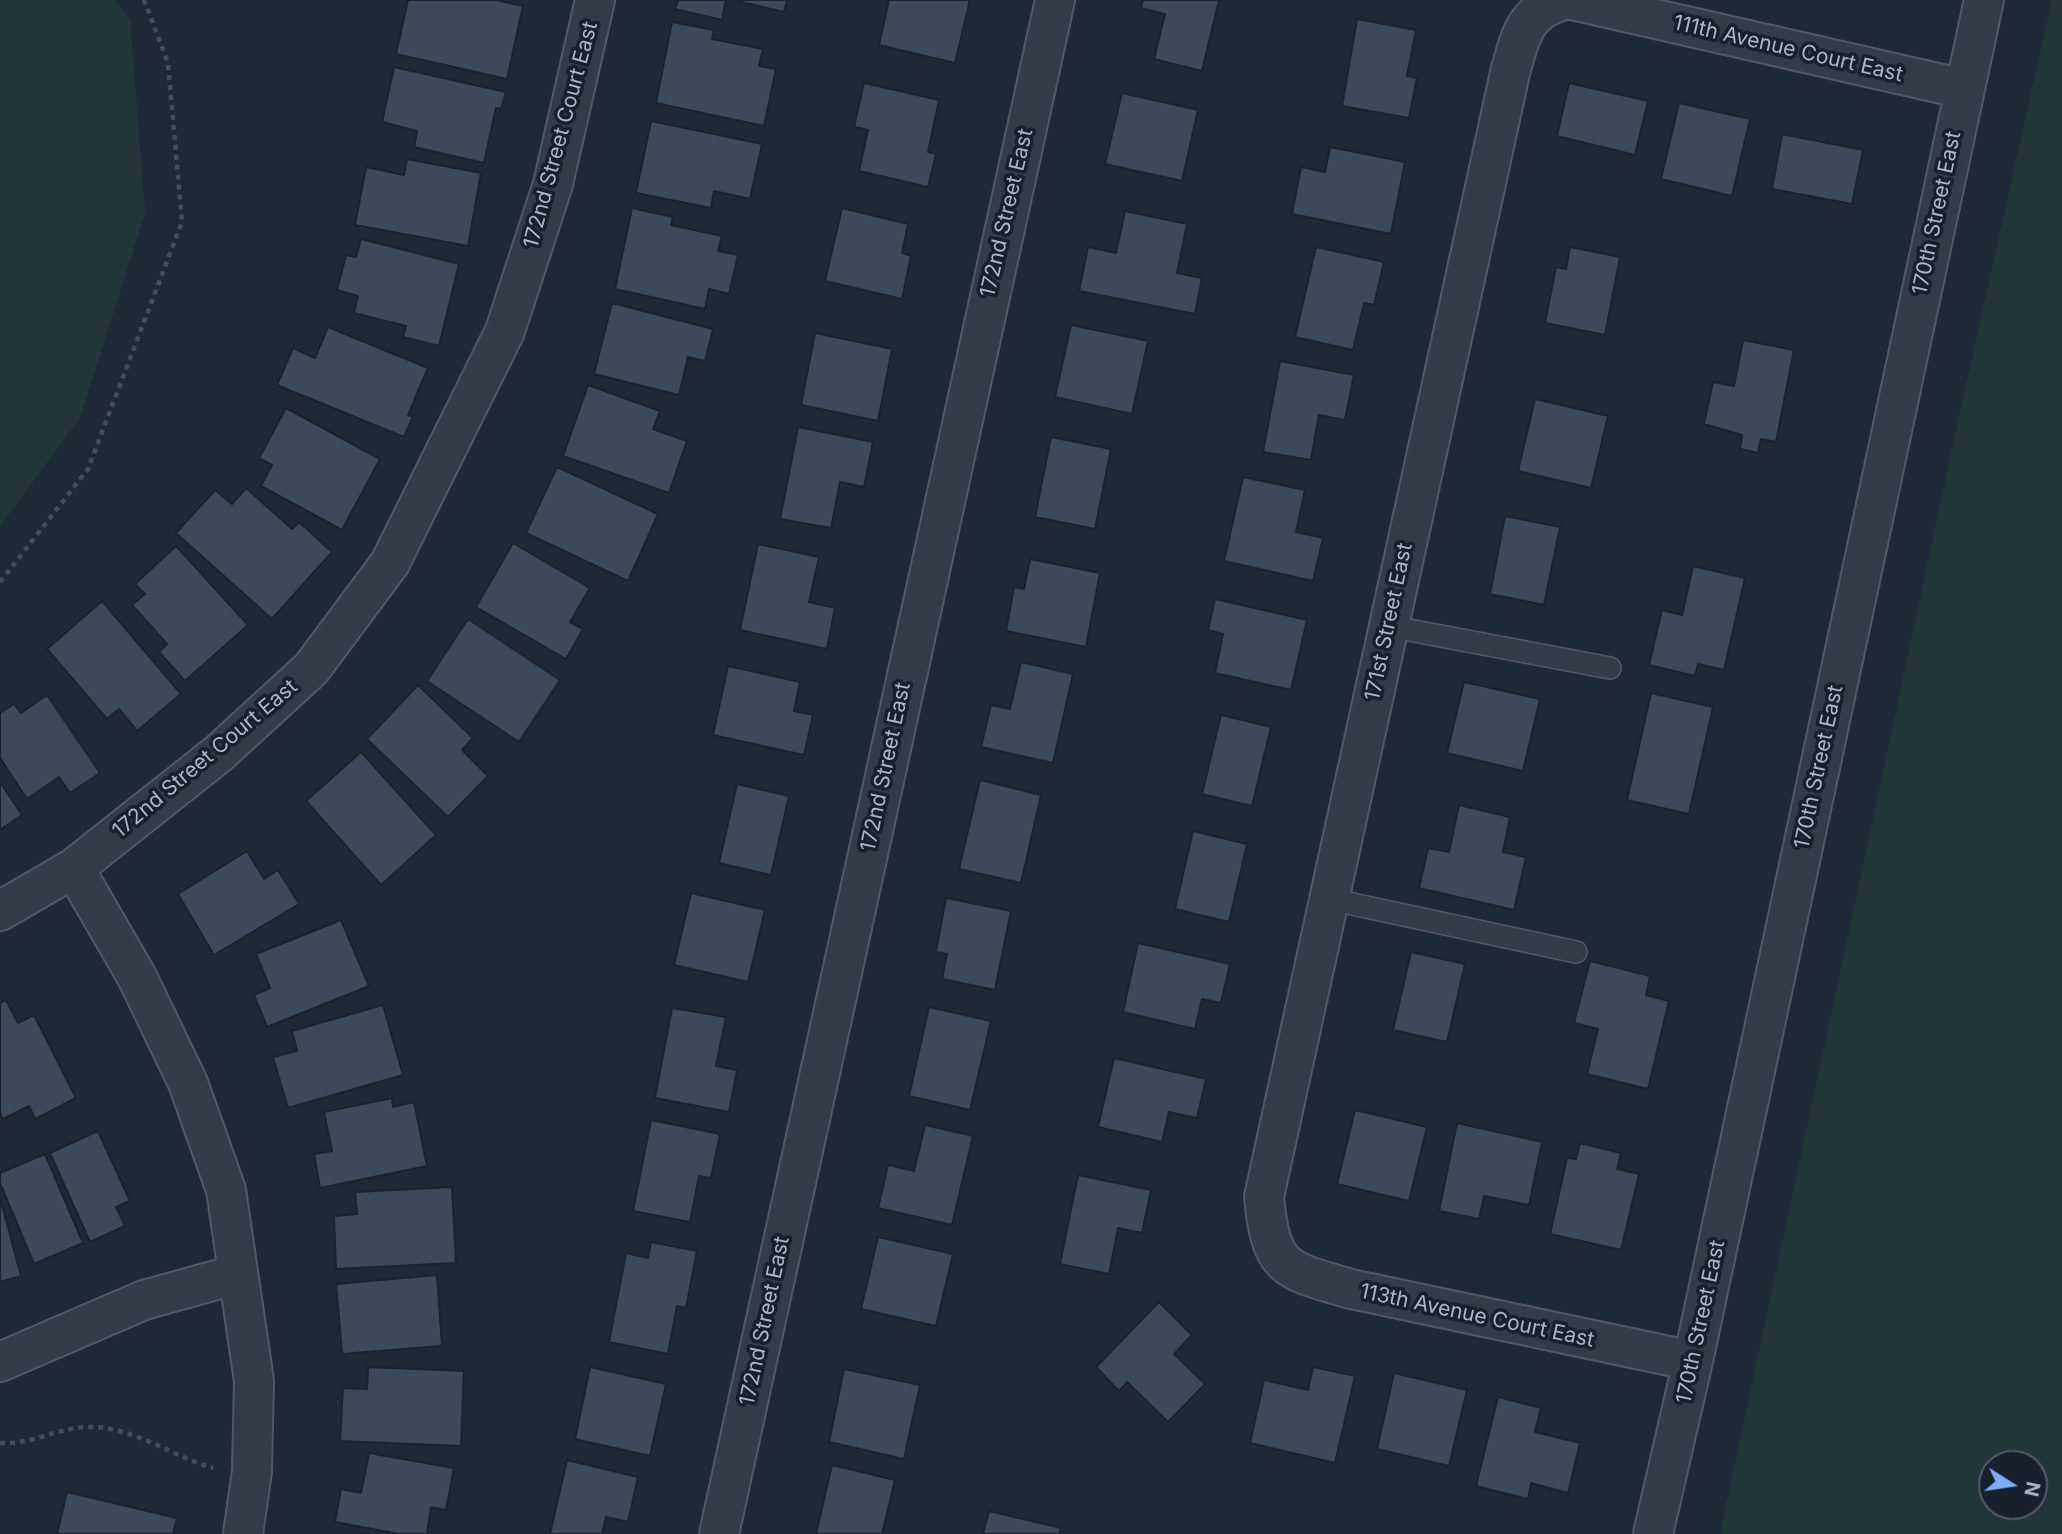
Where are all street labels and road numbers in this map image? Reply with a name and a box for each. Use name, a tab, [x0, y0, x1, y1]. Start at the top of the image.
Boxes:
street label: 111th Avenue Court East	[1671, 10, 1905, 88]
street label: 172nd Street Court East	[519, 19, 603, 251]
street label: 172nd Street East	[975, 126, 1039, 300]
street label: 170th Street East	[1907, 129, 1967, 297]
street label: 171st Street East	[1360, 541, 1418, 703]
street label: 172nd Street Court East	[108, 674, 302, 844]
street label: 172nd Street East	[856, 680, 916, 854]
street label: 170th Street East	[1789, 683, 1849, 851]
street label: 172nd Street East	[735, 1234, 795, 1408]
street label: 170th Street East	[1671, 1238, 1731, 1406]
street label: 113th Avenue Court East	[1358, 1279, 1596, 1353]

